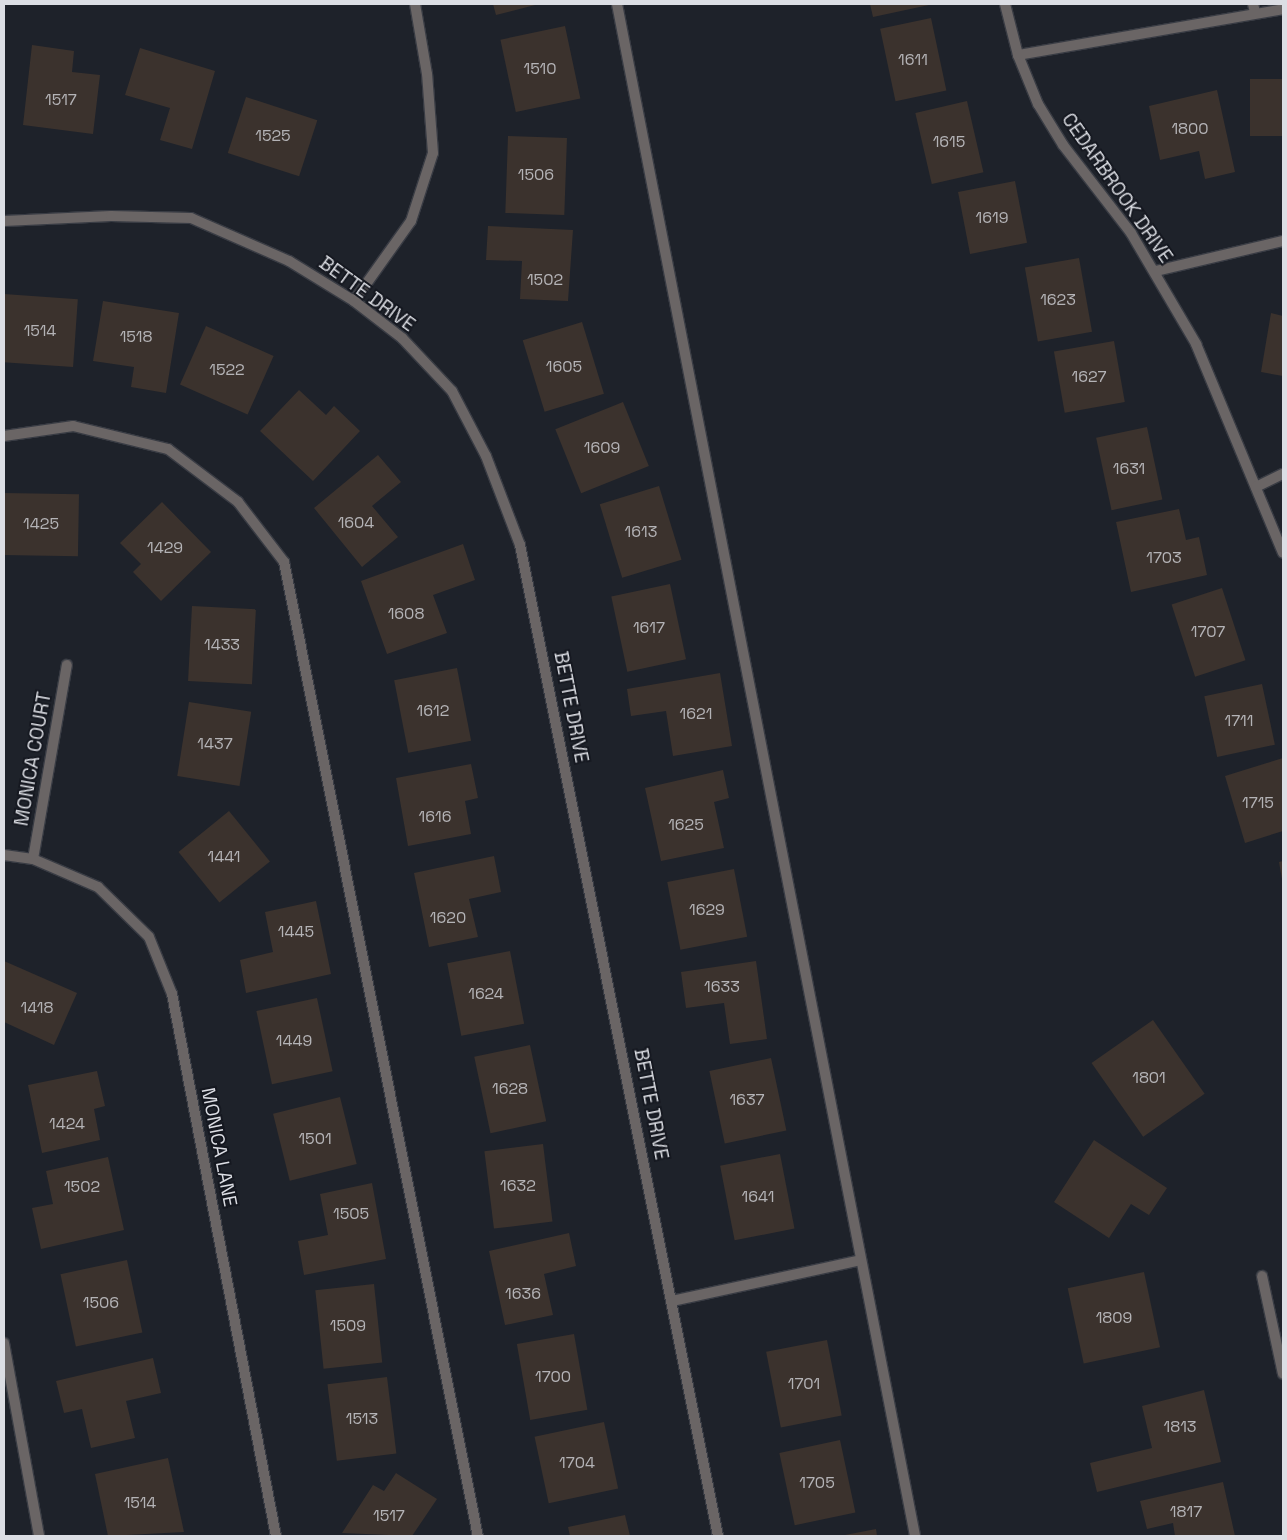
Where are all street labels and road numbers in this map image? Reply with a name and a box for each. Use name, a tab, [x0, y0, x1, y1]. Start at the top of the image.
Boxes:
street label: CEDARBROOK DRIVE	[1057, 109, 1177, 267]
street label: BETTE DRIVE	[315, 252, 419, 336]
street label: BETTE DRIVE	[549, 649, 593, 765]
street label: MONICA COURT	[10, 690, 56, 828]
street label: BETTE DRIVE	[629, 1046, 673, 1162]
street label: MONICA LANE	[196, 1085, 242, 1209]

